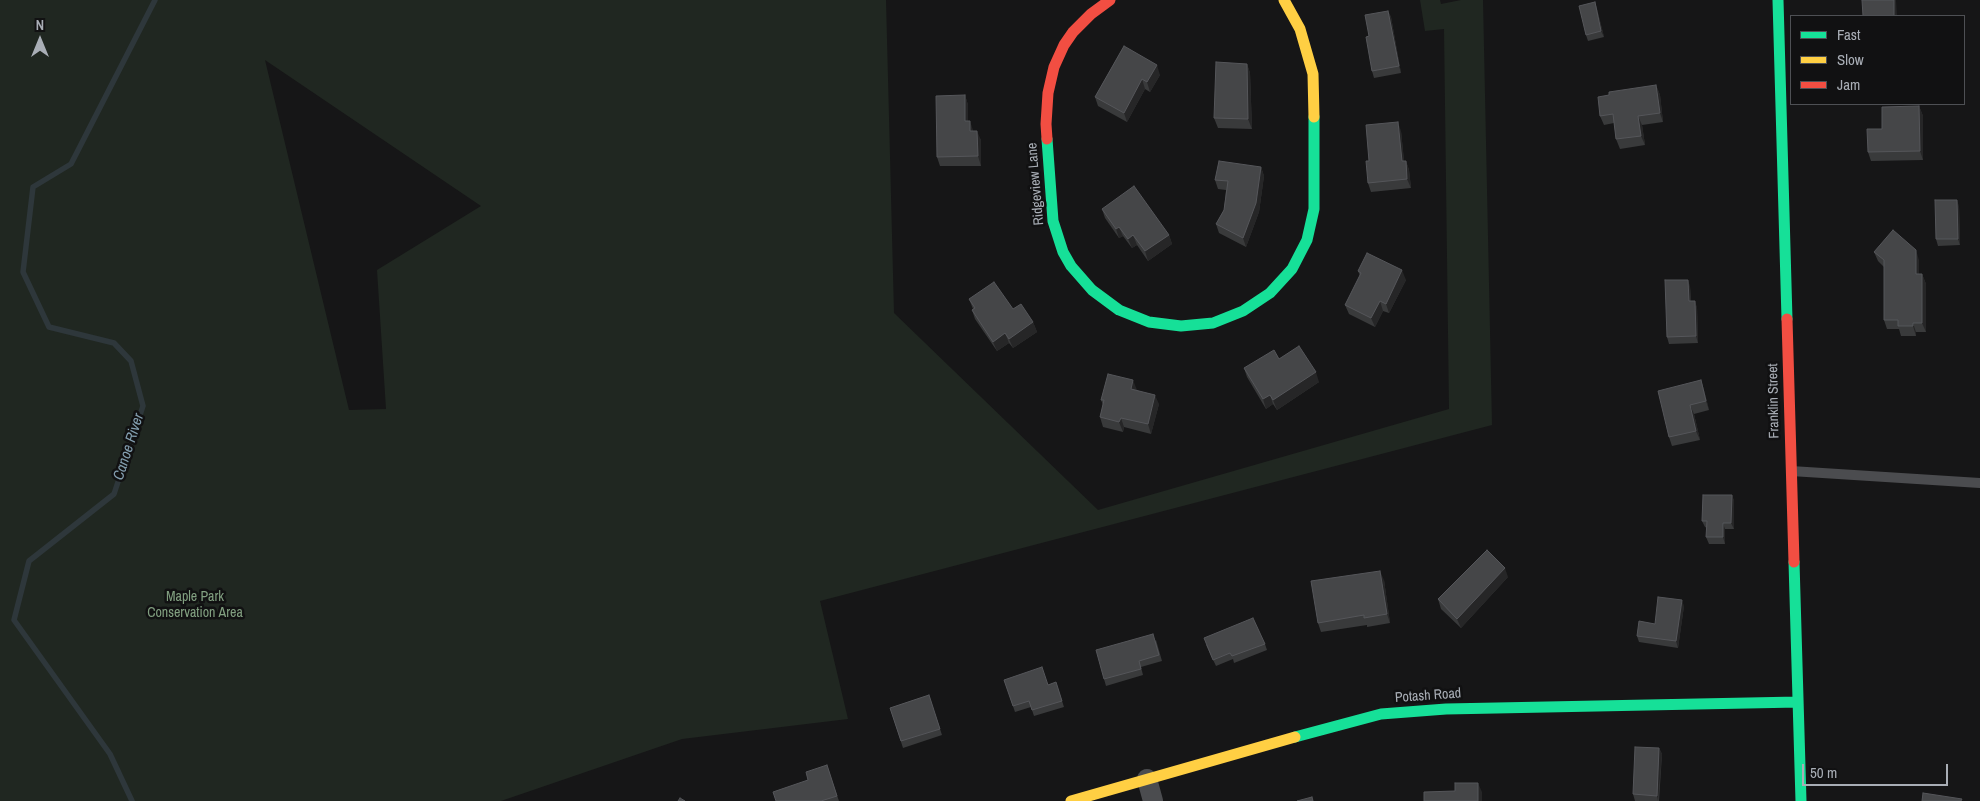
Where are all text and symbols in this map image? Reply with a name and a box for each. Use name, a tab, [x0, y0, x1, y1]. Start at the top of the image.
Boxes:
north arrow	[15, 15, 65, 65]
legend	[1790, 15, 1965, 105]
text: N	[36, 16, 44, 34]
text: Fast	[1837, 24, 1860, 45]
text: Slow	[1837, 49, 1864, 70]
text: Jam	[1837, 74, 1860, 95]
street label: Ridgeview Lane	[1024, 142, 1048, 226]
street label: Franklin Street	[1765, 363, 1783, 439]
water label: Canoe River	[110, 411, 148, 483]
park label: Maple Park Conservation Area	[147, 589, 243, 622]
street label: Potash Road	[1394, 685, 1462, 707]
scale bar	[1805, 754, 1951, 786]
text: 50 m	[1810, 762, 1837, 783]

